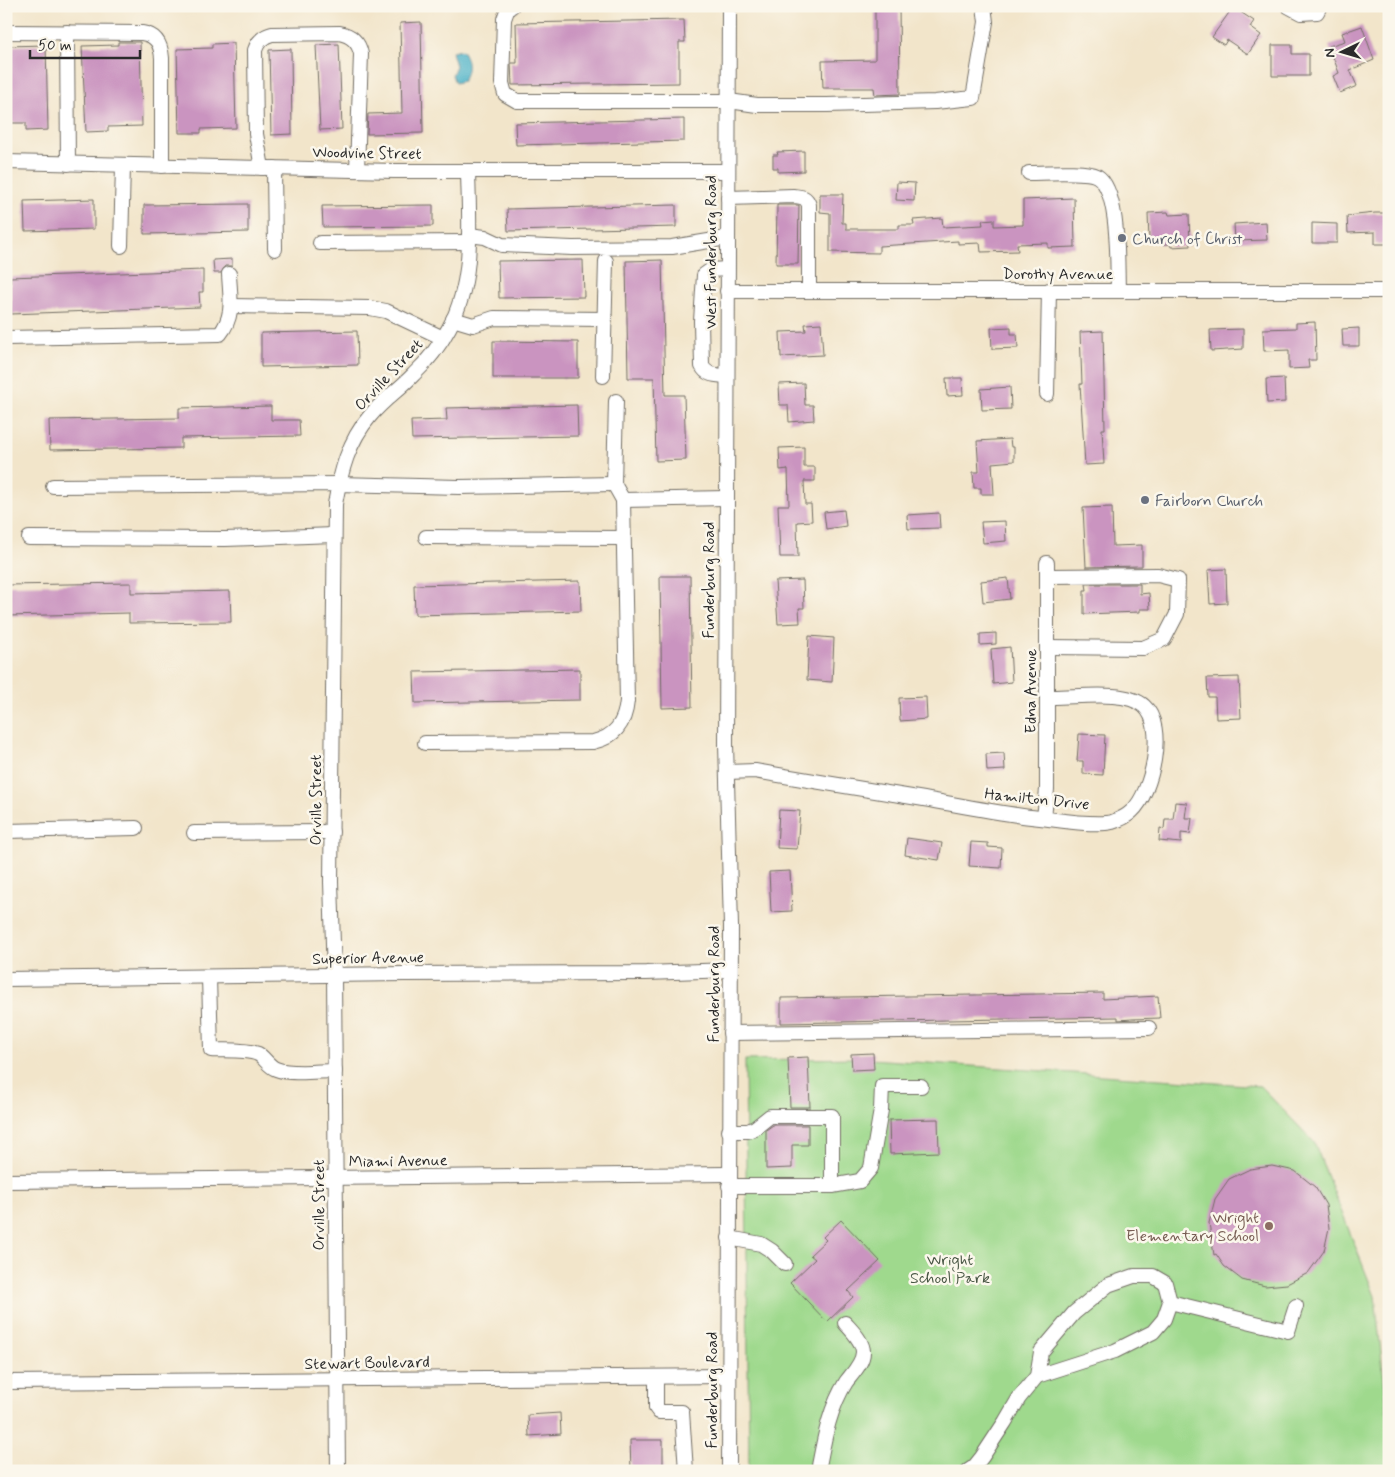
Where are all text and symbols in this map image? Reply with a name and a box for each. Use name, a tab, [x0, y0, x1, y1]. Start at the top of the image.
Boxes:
scale bar	[30, 28, 140, 60]
north arrow	[1318, 28, 1368, 78]
text: 50 m	[38, 36, 72, 56]
text: N	[1321, 48, 1339, 58]
street label: Woodvine Street	[312, 142, 422, 165]
street label: West Funderburg Road	[701, 175, 722, 329]
place label: Church of Christ	[1132, 229, 1242, 250]
marker: Church of Christ	[1116, 232, 1128, 244]
street label: Dorothy Avenue	[1003, 264, 1113, 285]
street label: Orville Street	[350, 335, 428, 416]
place label: Fairborn Church	[1155, 491, 1263, 512]
marker: Fairborn Church	[1139, 494, 1151, 506]
street label: Funderburg Road	[699, 522, 720, 638]
street label: Edna Avenue	[1021, 648, 1042, 733]
street label: Orville Street	[306, 754, 327, 846]
street label: Hamilton Drive	[983, 784, 1090, 815]
street label: Funderburg Road	[704, 926, 725, 1042]
street label: Superior Avenue	[312, 947, 424, 970]
street label: Miami Avenue	[348, 1150, 448, 1173]
street label: Orville Street	[309, 1159, 330, 1251]
place label: Wright Elementary School	[1126, 1208, 1259, 1247]
marker: Wright Elementary School	[1263, 1220, 1275, 1232]
park label: Wright School Park	[910, 1250, 990, 1289]
street label: Funderburg Road	[702, 1332, 723, 1448]
street label: Stewart Boulevard	[304, 1352, 430, 1375]

